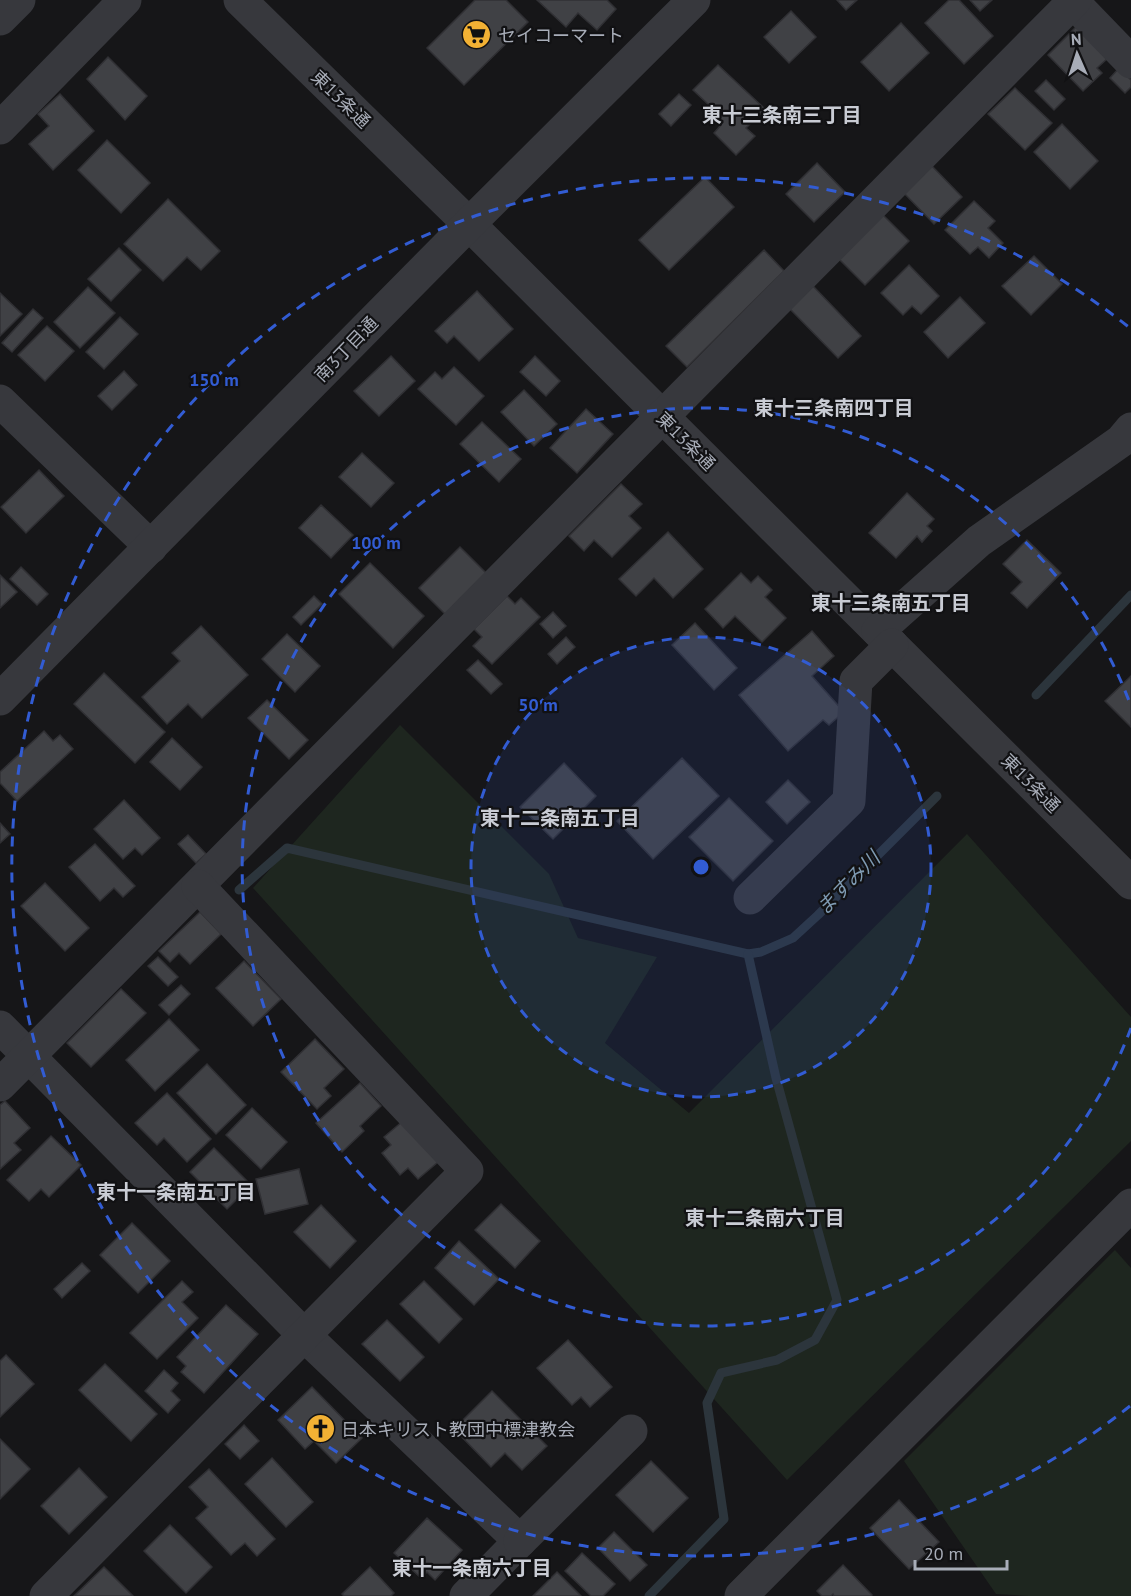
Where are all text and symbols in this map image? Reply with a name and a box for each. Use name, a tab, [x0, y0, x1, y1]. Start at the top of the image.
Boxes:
supermarket icon: セイコーマート	[461, 19, 493, 51]
place label: セイコーマート	[498, 24, 624, 47]
north arrow	[1047, 24, 1107, 84]
text: N	[1070, 29, 1082, 49]
street label: 東13条通	[307, 65, 375, 133]
district label: 東十三条南三丁目	[702, 102, 862, 128]
street label: 南3丁目通	[309, 312, 383, 386]
text: 150 m	[189, 368, 239, 391]
district label: 東十三条南四丁目	[754, 395, 914, 421]
street label: 東13条通	[652, 407, 720, 475]
text: 100 m	[351, 531, 401, 554]
district label: 東十三条南五丁目	[811, 590, 971, 616]
text: 50 m	[518, 693, 558, 716]
street label: 東13条通	[997, 749, 1065, 817]
district label: 東十二条南五丁目	[480, 805, 640, 831]
water label: ますみ川	[811, 844, 887, 920]
centre of rings	[691, 857, 711, 877]
district label: 東十一条南五丁目	[96, 1179, 256, 1205]
district label: 東十二条南六丁目	[685, 1205, 845, 1231]
church icon: 日本キリスト教団中標津教会	[304, 1413, 336, 1445]
place label: 日本キリスト教団中標津教会	[341, 1418, 575, 1441]
scale bar	[915, 1533, 1006, 1571]
text: 20 m	[924, 1542, 963, 1565]
district label: 東十一条南六丁目	[392, 1555, 552, 1581]

